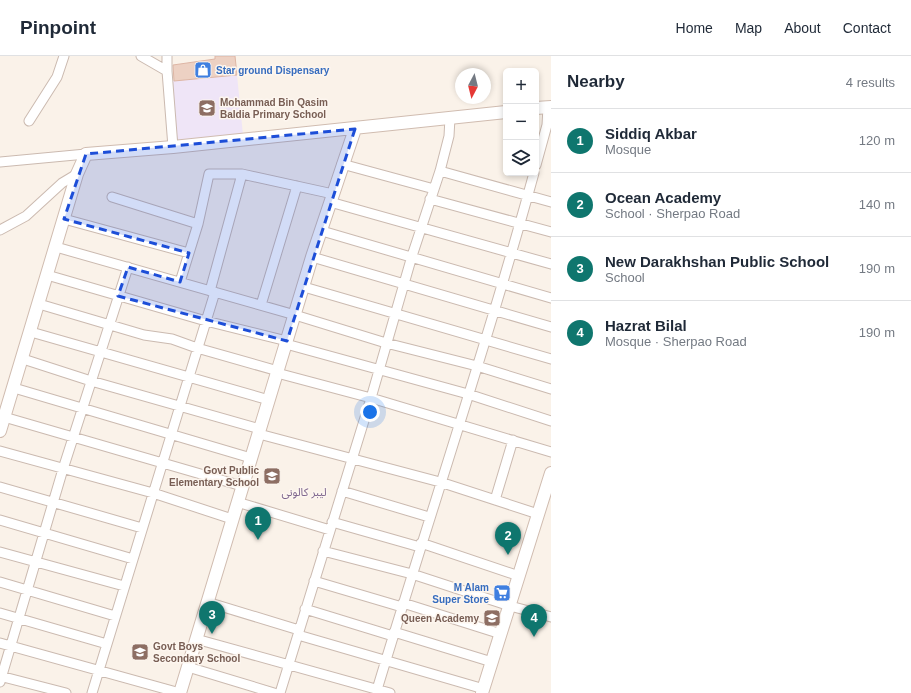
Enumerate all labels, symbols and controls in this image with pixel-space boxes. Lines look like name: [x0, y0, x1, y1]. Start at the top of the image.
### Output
text: Pinpoint: [20, 17, 96, 38]
text: Home: [676, 20, 713, 36]
text: Map: [735, 20, 762, 36]
text: About: [784, 20, 821, 36]
text: Contact: [843, 20, 891, 36]
shop icon: Star ground Dispensary: [193, 60, 213, 80]
place label: Star ground Dispensary: [216, 65, 330, 76]
north arrow: [455, 68, 491, 104]
map controls: [503, 68, 539, 176]
button: +: [503, 68, 539, 104]
text: Nearby: [567, 72, 625, 91]
text: 4 results: [846, 75, 895, 90]
place label: Mohammad Bin Qasim Baldia Primary School: [220, 97, 328, 120]
school or university icon: Mohammad Bin Qasim Baldia Primary School: [197, 98, 217, 118]
button: −: [503, 104, 539, 140]
text: Siddiq Akbar: [605, 125, 697, 142]
text: 1: [576, 133, 584, 148]
text: 120 m: [859, 133, 895, 148]
button: layers: [503, 140, 539, 176]
text: Mosque: [605, 142, 651, 157]
text: Ocean Academy: [605, 189, 721, 206]
text: 2: [576, 197, 584, 212]
text: 140 m: [859, 197, 895, 212]
text: School · Sherpao Road: [605, 206, 740, 221]
text: New Darakhshan Public School: [605, 253, 829, 270]
text: 3: [576, 261, 584, 276]
text: 190 m: [859, 261, 895, 276]
text: School: [605, 270, 645, 285]
text: Hazrat Bilal: [605, 317, 687, 334]
text: 4: [576, 325, 584, 340]
text: 190 m: [859, 325, 895, 340]
text: Mosque · Sherpao Road: [605, 334, 747, 349]
your location: [360, 402, 380, 422]
place label: Govt Public Elementary School: [169, 465, 259, 488]
school or university icon: Govt Public Elementary School: [262, 466, 282, 486]
district label: لیبر کالونی: [282, 486, 327, 499]
pin: 1: [245, 507, 271, 540]
pin: 2: [495, 522, 521, 555]
place label: M Alam Super Store: [432, 582, 489, 605]
supermarket icon: M Alam Super Store: [492, 583, 512, 603]
pin: 3: [199, 601, 225, 634]
pin: 4: [521, 604, 547, 637]
school or university icon: Queen Academy: [482, 608, 502, 628]
place label: Queen Academy: [401, 613, 479, 624]
place label: Govt Boys Secondary School: [153, 641, 240, 664]
school or university icon: Govt Boys Secondary School: [130, 642, 150, 662]

